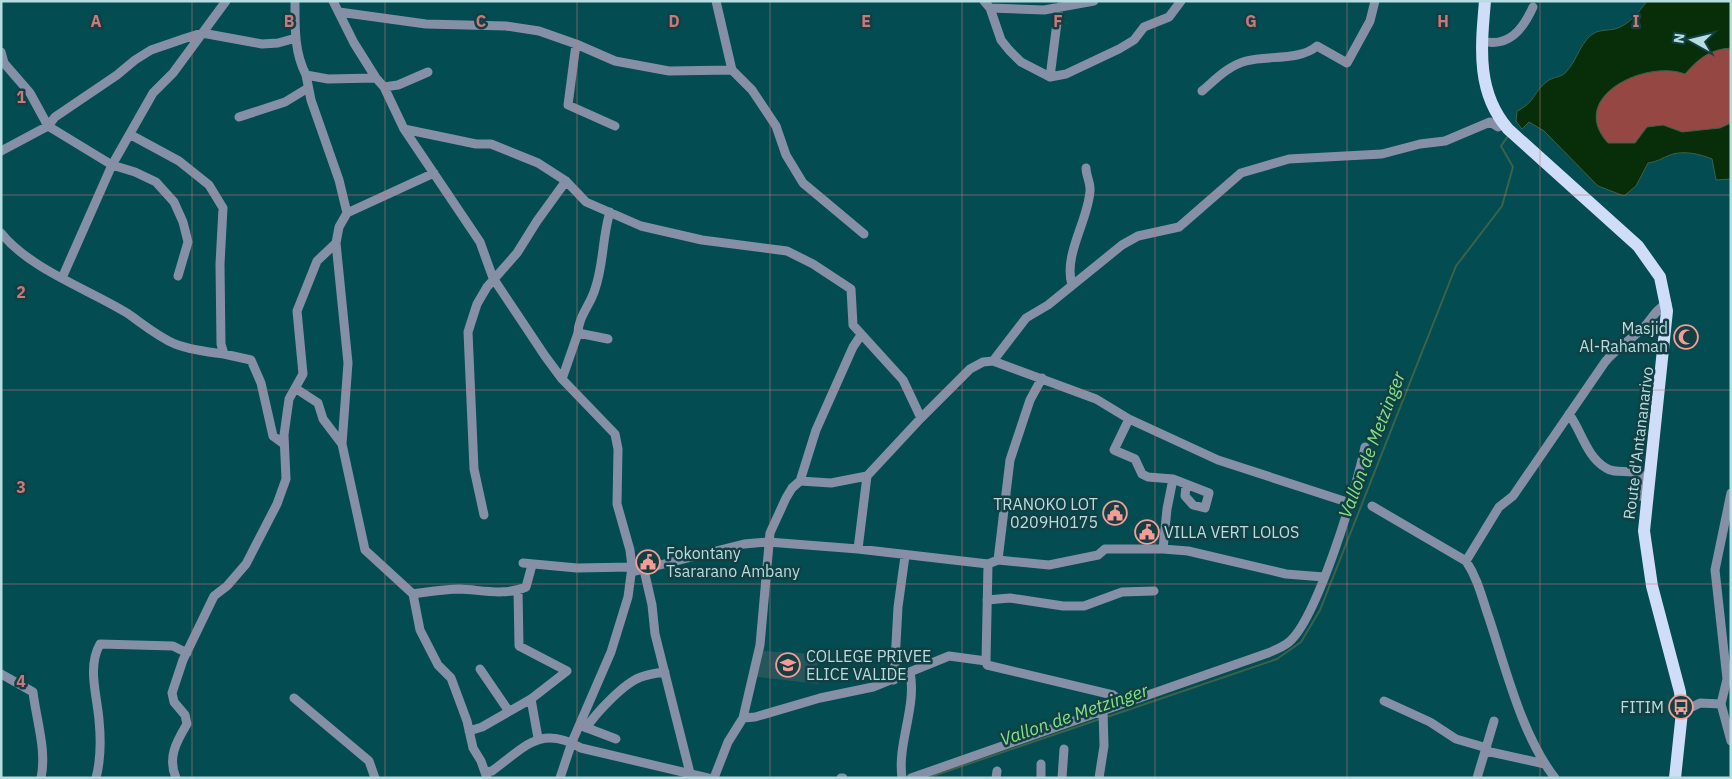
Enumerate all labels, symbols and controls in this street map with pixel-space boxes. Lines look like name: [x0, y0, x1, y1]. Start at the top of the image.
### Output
text: A: [91, 11, 102, 31]
text: B: [284, 11, 295, 31]
text: C: [476, 11, 486, 31]
text: D: [668, 11, 680, 31]
text: E: [861, 11, 871, 31]
text: F: [1053, 11, 1063, 31]
text: G: [1245, 11, 1257, 31]
text: H: [1437, 11, 1449, 31]
text: I: [1633, 11, 1640, 31]
north arrow: [1667, 15, 1717, 65]
text: N: [1670, 32, 1689, 44]
text: 1: [16, 87, 26, 107]
text: 2: [16, 282, 26, 302]
place label: Masjid Al-Rahaman: [1579, 318, 1668, 356]
mosque icon: Masjid Al-Rahaman: [1673, 324, 1699, 350]
street label: Route d'Antananarivo: [1619, 365, 1657, 521]
water label: Vallon de Metzinger: [1333, 368, 1410, 521]
text: 3: [16, 477, 26, 497]
place label: TRANOKO LOT 0209H0175: [993, 494, 1098, 532]
public building icon: TRANOKO LOT 0209H0175: [1102, 500, 1128, 526]
public building icon: VILLA VERT LOLOS: [1134, 519, 1160, 545]
place label: VILLA VERT LOLOS: [1164, 522, 1299, 542]
place label: Fokontany Tsararano Ambany: [666, 543, 800, 581]
public building icon: Fokontany Tsararano Ambany: [635, 549, 661, 575]
place label: COLLEGE PRIVEE ELICE VALIDE: [806, 646, 931, 684]
school or university icon: COLLEGE PRIVEE ELICE VALIDE: [775, 652, 801, 678]
text: 4: [16, 671, 26, 691]
water label: Vallon de Metzinger: [997, 678, 1151, 751]
bus stop icon: FITIM: [1668, 694, 1694, 720]
place label: FITIM: [1620, 697, 1664, 717]

